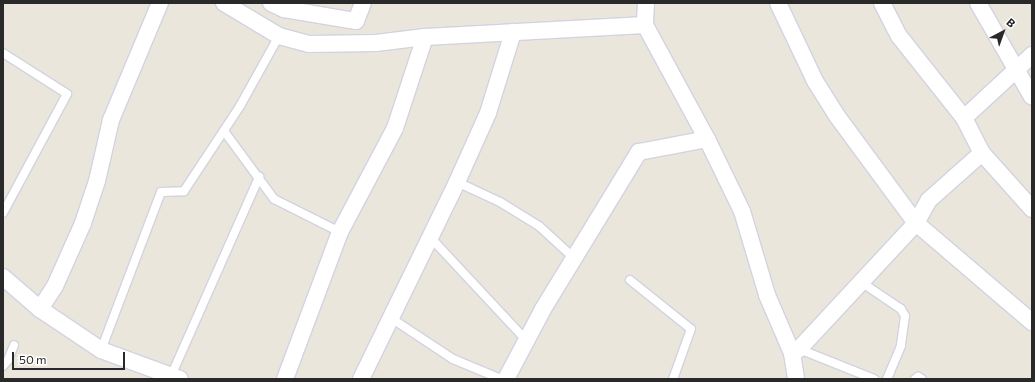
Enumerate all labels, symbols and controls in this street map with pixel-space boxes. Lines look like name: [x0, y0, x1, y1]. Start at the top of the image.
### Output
north arrow: [983, 12, 1023, 52]
text: B: [1004, 15, 1018, 30]
scale bar: [14, 344, 127, 370]
text: 50 m: [19, 352, 47, 366]

